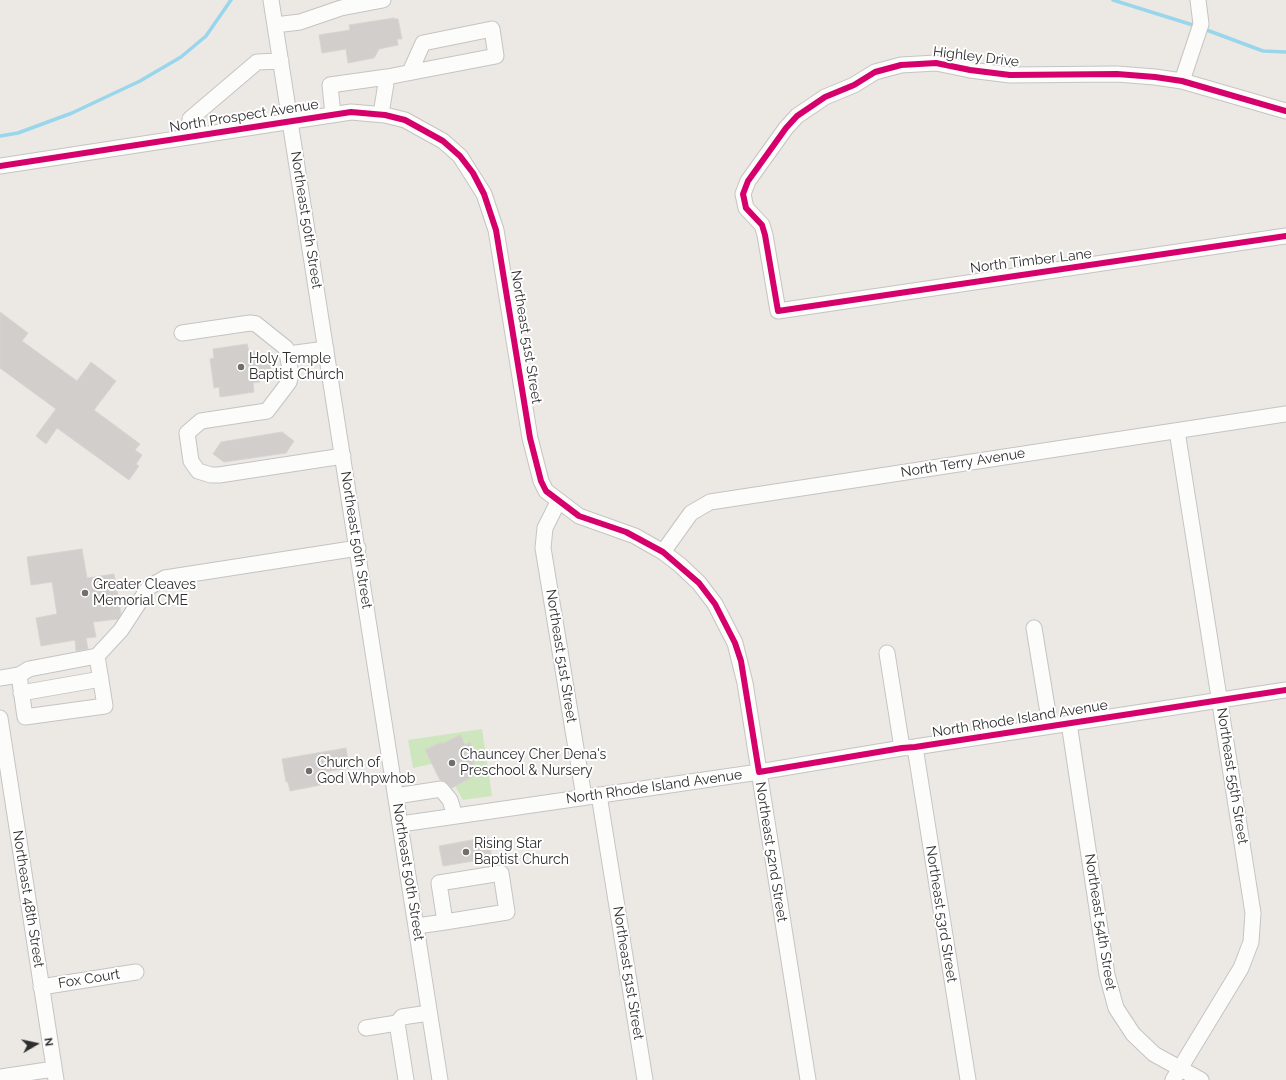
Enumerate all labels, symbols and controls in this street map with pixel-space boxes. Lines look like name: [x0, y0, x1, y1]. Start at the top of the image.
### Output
street label: Highley Drive: [932, 43, 1020, 71]
street label: North Prospect Avenue: [168, 96, 320, 136]
street label: Northeast 50th Street: [287, 150, 325, 290]
street label: North Timber Lane: [969, 245, 1093, 277]
street label: Northeast 51st Street: [507, 269, 545, 405]
place label: Holy Temple Baptist Church: [249, 351, 344, 384]
marker: Holy Temple Baptist Church: [236, 362, 246, 372]
street label: North Terry Avenue: [900, 445, 1026, 481]
street label: Northeast 50th Street: [337, 470, 375, 610]
place label: Greater Cleaves Memorial CME: [93, 577, 196, 610]
marker: Greater Cleaves Memorial CME: [80, 588, 90, 598]
street label: Northeast 51st Street: [542, 588, 580, 724]
street label: North Rhode Island Avenue: [931, 697, 1109, 741]
street label: Northeast 55th Street: [1213, 706, 1251, 846]
place label: Chauncey Cher Dena's Preschool & Nursery: [460, 747, 606, 780]
place label: Church of God Whpwhob: [317, 755, 415, 788]
marker: Chauncey Cher Dena's Preschool & Nursery: [447, 758, 457, 768]
marker: Church of God Whpwhob: [304, 766, 314, 776]
street label: North Rhode Island Avenue: [565, 766, 743, 808]
street label: Northeast 52nd Street: [752, 781, 790, 923]
street label: Northeast 50th Street: [389, 802, 427, 942]
street label: Northeast 48th Street: [9, 829, 47, 969]
place label: Rising Star Baptist Church: [474, 836, 569, 868]
street label: Northeast 53rd Street: [922, 844, 960, 984]
marker: Rising Star Baptist Church: [461, 847, 471, 857]
street label: Northeast 54th Street: [1081, 852, 1119, 992]
street label: Northeast 51st Street: [609, 905, 647, 1041]
street label: Fox Court: [57, 966, 121, 992]
north arrow: [16, 1024, 56, 1064]
text: N: [41, 1037, 55, 1047]

